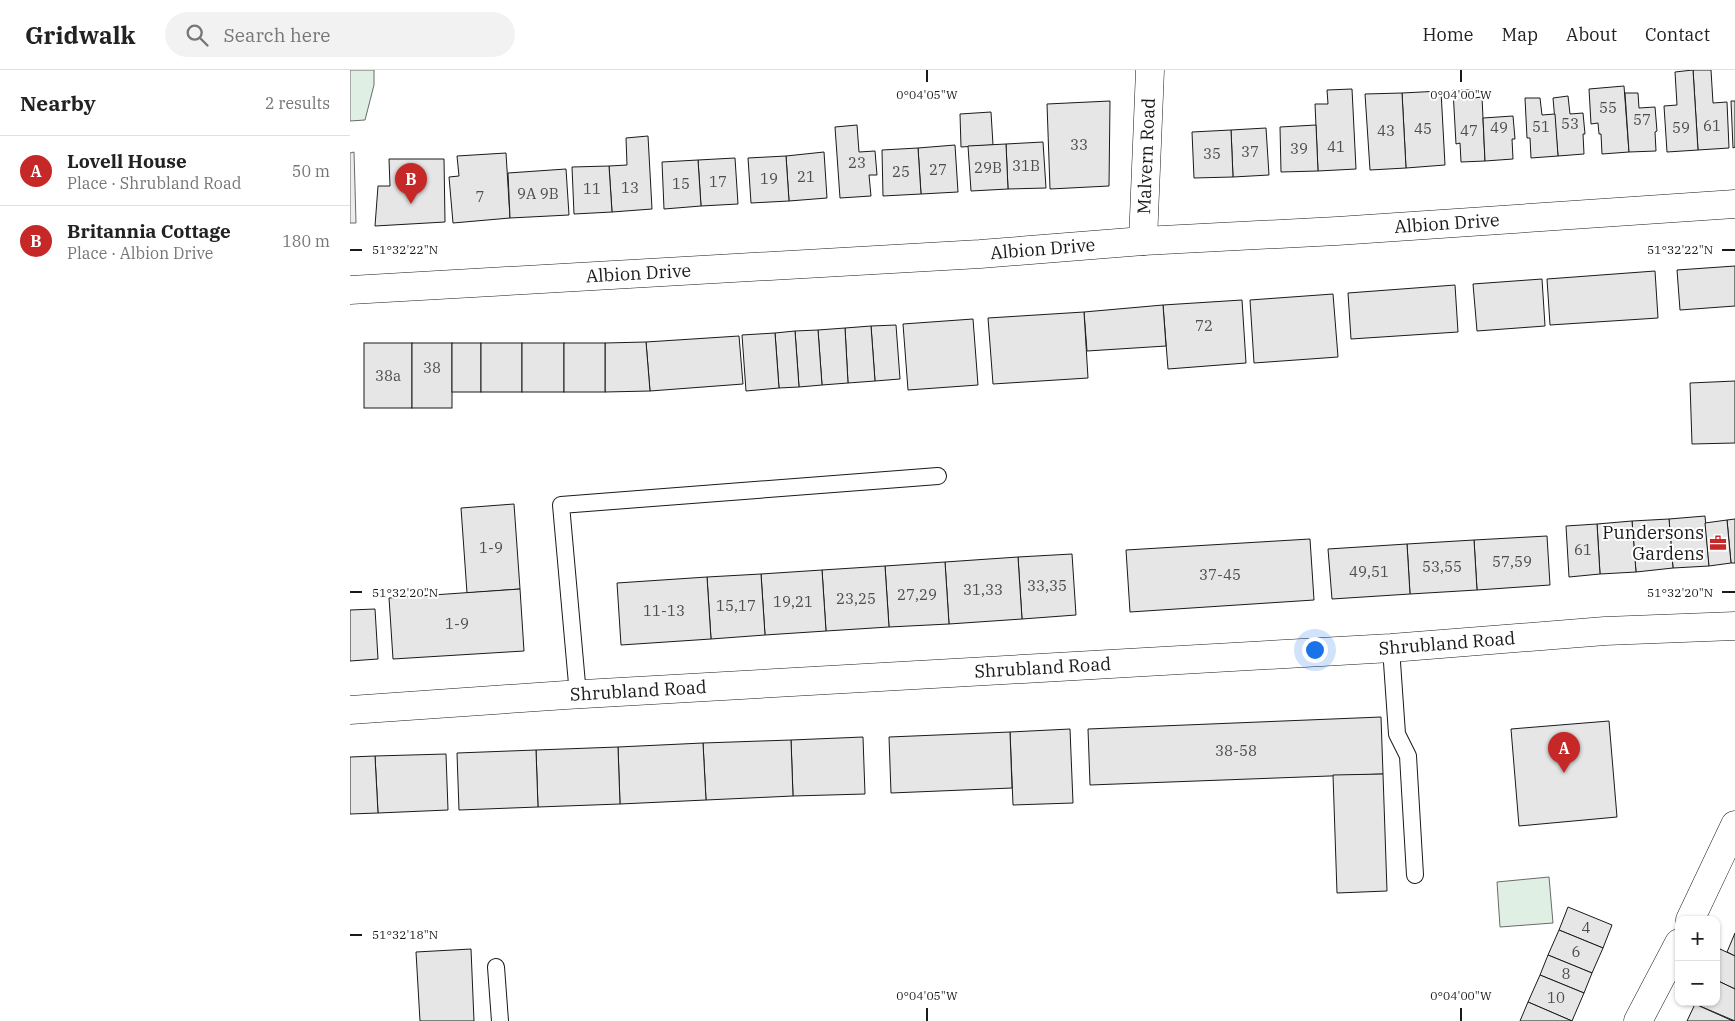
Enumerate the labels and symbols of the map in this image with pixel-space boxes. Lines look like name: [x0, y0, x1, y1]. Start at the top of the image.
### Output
text: 0°04'05"W: [896, 87, 958, 102]
text: 0°04'00"W: [1430, 87, 1492, 102]
street label: Malvern Road: [1132, 97, 1160, 215]
house number: 55: [1599, 98, 1617, 117]
house number: 57: [1633, 110, 1651, 129]
house number: 53: [1561, 114, 1579, 133]
house number: 61: [1703, 116, 1721, 135]
house number: 51: [1532, 117, 1550, 136]
house number: 49: [1490, 118, 1508, 137]
house number: 59: [1672, 118, 1690, 137]
house number: 45: [1414, 119, 1432, 138]
house number: 43: [1377, 121, 1395, 140]
house number: 47: [1460, 121, 1478, 140]
house number: 33: [1070, 135, 1088, 154]
house number: 41: [1327, 137, 1345, 156]
house number: 39: [1290, 139, 1308, 158]
house number: 37: [1241, 142, 1259, 161]
house number: 35: [1203, 144, 1221, 163]
house number: 23: [848, 153, 866, 172]
house number: 31B: [1012, 156, 1040, 175]
house number: 29B: [974, 158, 1002, 177]
house number: 27: [929, 160, 947, 179]
house number: 25: [892, 162, 910, 181]
pin: B: [395, 163, 427, 204]
house number: 21: [797, 167, 815, 186]
house number: 19: [760, 169, 778, 188]
house number: 17: [709, 172, 727, 191]
house number: 15: [672, 174, 690, 193]
house number: 13: [621, 178, 639, 197]
house number: 11: [583, 179, 601, 198]
house number: 9A 9B: [517, 184, 559, 203]
house number: 7: [475, 187, 485, 206]
street label: Albion Drive: [1394, 208, 1500, 238]
street label: Albion Drive: [989, 233, 1096, 264]
text: 51°32'22"N: [372, 242, 438, 257]
text: 51°32'22"N: [1647, 242, 1713, 257]
street label: Albion Drive: [585, 259, 692, 287]
house number: 72: [1195, 316, 1213, 335]
house number: 38: [423, 358, 441, 377]
house number: 38a: [375, 366, 401, 385]
place label: Pundersons Gardens: [1602, 521, 1704, 565]
office icon: Pundersons Gardens: [1708, 533, 1728, 553]
house number: 1-9: [479, 538, 503, 557]
house number: 61: [1574, 540, 1592, 559]
house number: 57,59: [1492, 552, 1532, 571]
house number: 53,55: [1422, 557, 1462, 576]
house number: 49,51: [1349, 562, 1389, 581]
house number: 37-45: [1199, 565, 1241, 584]
house number: 33,35: [1027, 576, 1067, 595]
house number: 31,33: [963, 580, 1003, 599]
text: 51°32'20"N: [372, 585, 438, 600]
house number: 27,29: [897, 585, 937, 604]
text: 51°32'20"N: [1647, 585, 1713, 600]
house number: 23,25: [836, 589, 876, 608]
house number: 19,21: [773, 592, 813, 611]
house number: 15,17: [716, 596, 756, 615]
house number: 11-13: [643, 601, 685, 620]
house number: 1-9: [445, 614, 469, 633]
street label: Shrubland Road: [1378, 626, 1516, 660]
your location: [1302, 637, 1328, 663]
street label: Shrubland Road: [974, 652, 1112, 683]
street label: Shrubland Road: [569, 675, 707, 706]
pin: A: [1548, 732, 1580, 773]
house number: 38-58: [1215, 741, 1257, 760]
house number: 4: [1581, 918, 1591, 937]
text: 51°32'18"N: [372, 927, 438, 942]
house number: 6: [1571, 942, 1581, 961]
house number: 8: [1561, 964, 1571, 983]
text: 0°04'05"W: [896, 988, 958, 1003]
text: 0°04'00"W: [1430, 988, 1492, 1003]
house number: 10: [1547, 988, 1565, 1007]

